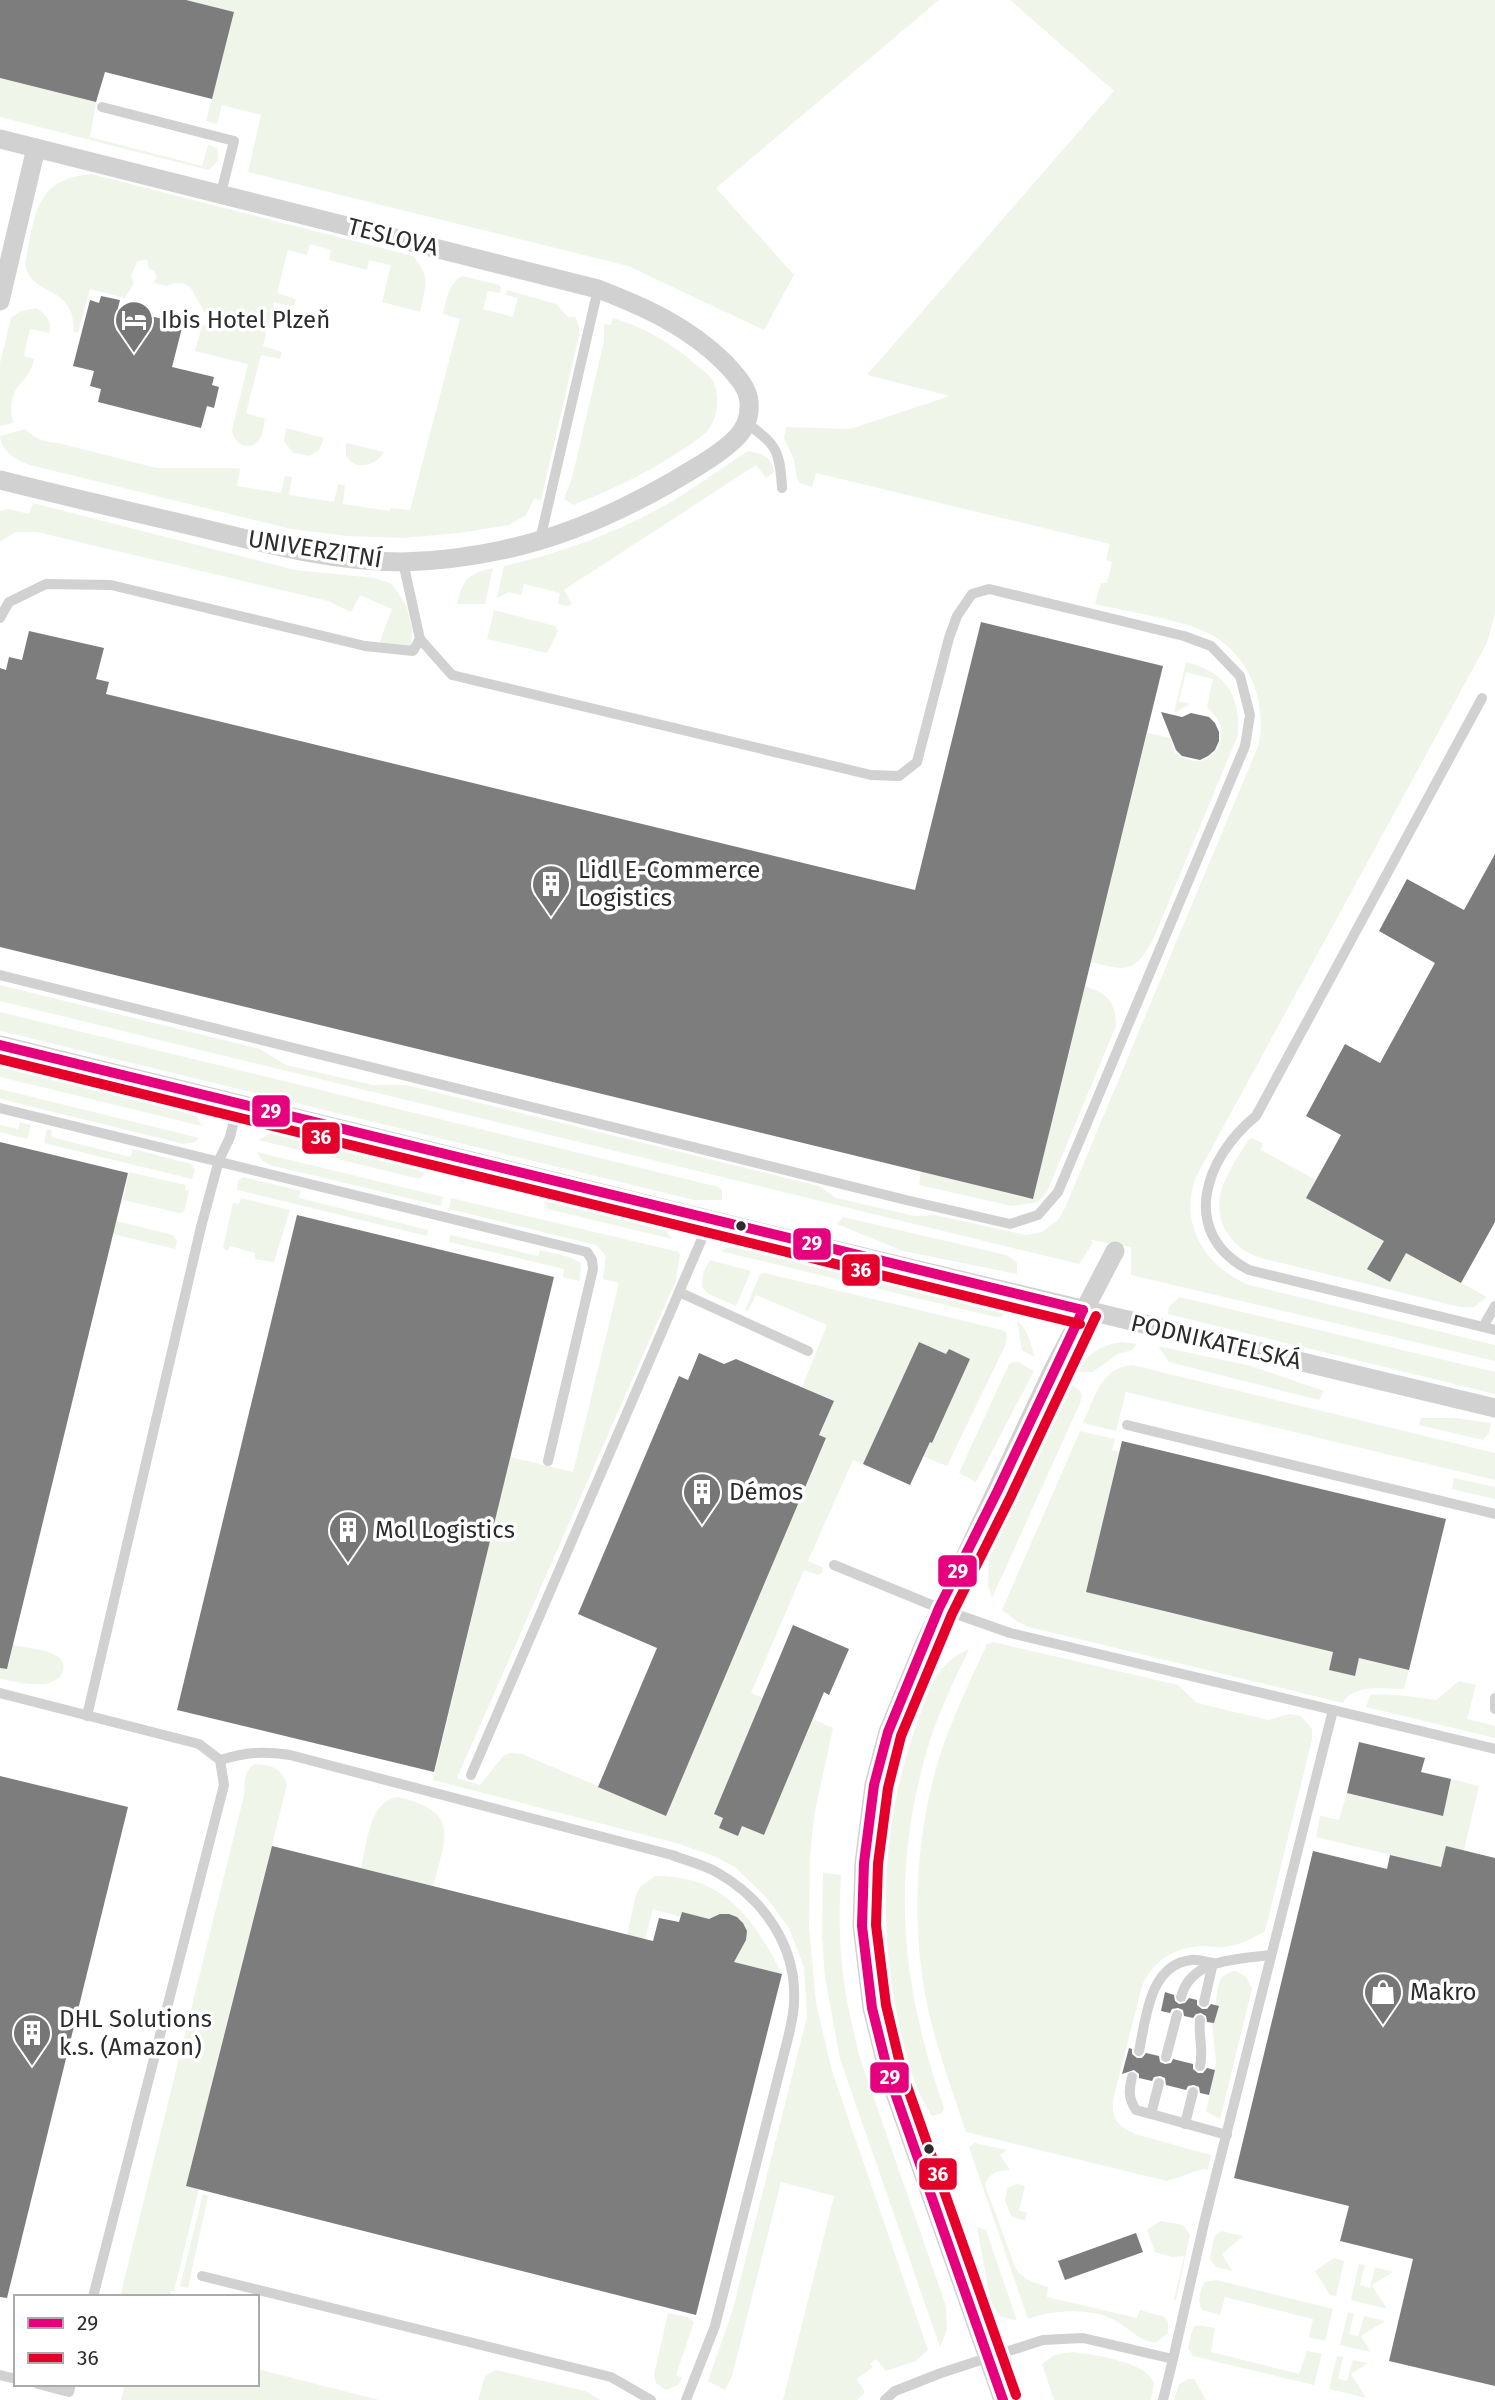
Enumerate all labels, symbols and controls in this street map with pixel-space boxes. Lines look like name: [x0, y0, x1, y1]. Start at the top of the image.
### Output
street label: TESLOVA: [345, 212, 441, 262]
hotel icon: Ibis Hotel Plzeň: [113, 299, 155, 354]
place label: Ibis Hotel Plzeň: [161, 306, 330, 334]
street label: UNIVERZITNÍ: [246, 524, 384, 573]
place label: Lidl E-Commerce Logistics: [578, 856, 760, 912]
building icon: Lidl E-Commerce Logistics: [530, 863, 572, 918]
line badge: 29: [251, 1094, 291, 1128]
text: 29: [261, 1100, 281, 1123]
line badge: 36: [301, 1121, 341, 1155]
text: 36: [310, 1126, 332, 1149]
unlabelled marker: [734, 1219, 748, 1233]
line badge: 29: [792, 1227, 832, 1261]
text: 29: [802, 1232, 822, 1255]
line badge: 36: [841, 1253, 881, 1287]
text: 36: [850, 1259, 872, 1282]
street label: PODNIKATELSKÁ: [1128, 1308, 1304, 1375]
building icon: Démos: [681, 1471, 723, 1526]
place label: Démos: [729, 1478, 803, 1506]
building icon: Mol Logistics: [327, 1509, 369, 1564]
place label: Mol Logistics: [375, 1516, 515, 1544]
line badge: 29: [937, 1554, 978, 1588]
text: 29: [948, 1560, 968, 1583]
shop icon: Makro: [1362, 1971, 1404, 2026]
place label: Makro: [1410, 1978, 1477, 2006]
place label: DHL Solutions k.s. (Amazon): [59, 2005, 212, 2061]
building icon: DHL Solutions k.s. (Amazon): [11, 2012, 53, 2067]
line badge: 29: [869, 2061, 910, 2094]
text: 29: [880, 2066, 900, 2089]
unlabelled marker: [922, 2142, 936, 2156]
line badge: 36: [918, 2157, 958, 2191]
text: 36: [927, 2163, 949, 2186]
legend: [14, 2295, 259, 2386]
text: 29: [77, 2310, 98, 2336]
text: 36: [77, 2345, 99, 2371]

